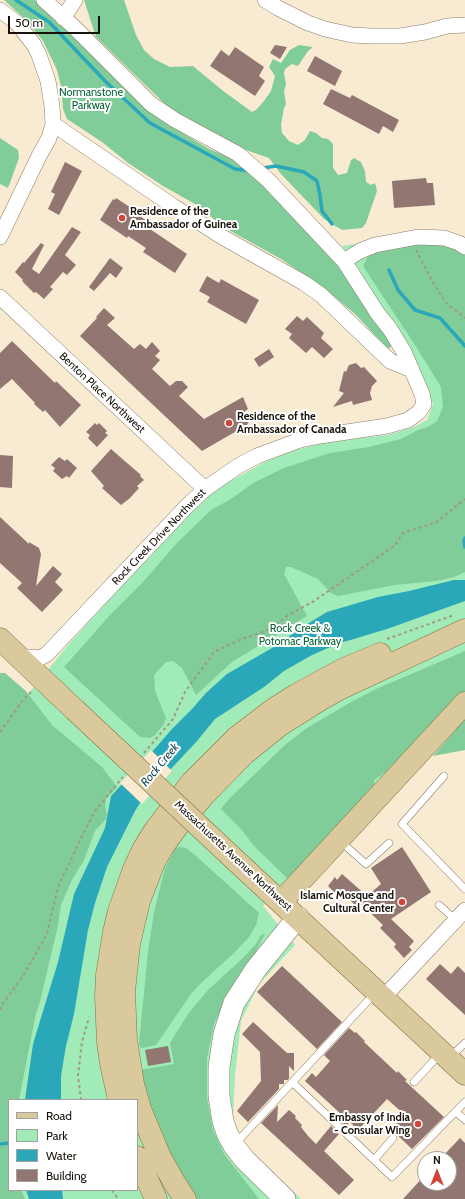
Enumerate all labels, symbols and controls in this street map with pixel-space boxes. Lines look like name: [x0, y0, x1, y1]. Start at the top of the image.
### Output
scale bar: [10, 8, 102, 34]
text: 50 m: [15, 15, 43, 30]
park label: Normanstone Parkway: [59, 86, 123, 112]
place label: Residence of the Ambassador of Guinea: [130, 205, 237, 231]
marker: Residence of the Ambassador of Guinea: [117, 213, 127, 223]
street label: Benton Place Northwest: [56, 350, 148, 436]
place label: Residence of the Ambassador of Canada: [237, 410, 347, 436]
marker: Residence of the Ambassador of Canada: [224, 418, 234, 428]
street label: Rock Creek Drive Northwest: [109, 486, 209, 588]
park label: Rock Creek & Potomac Parkway: [259, 622, 341, 648]
water label: Rock Creek: [138, 741, 182, 789]
street label: Massachusetts Avenue Northwest: [172, 798, 294, 914]
place label: Islamic Mosque and Cultural Center: [300, 889, 394, 915]
marker: Islamic Mosque and Cultural Center: [397, 897, 407, 907]
legend: [8, 1099, 138, 1191]
text: Road: [46, 1108, 72, 1123]
place label: Embassy of India - Consular Wing: [329, 1111, 410, 1137]
marker: Embassy of India - Consular Wing: [413, 1119, 423, 1129]
text: Park: [46, 1128, 68, 1143]
text: Water: [46, 1148, 76, 1163]
north arrow: [417, 1151, 457, 1191]
text: N: [433, 1153, 441, 1167]
text: Building: [46, 1168, 87, 1183]

